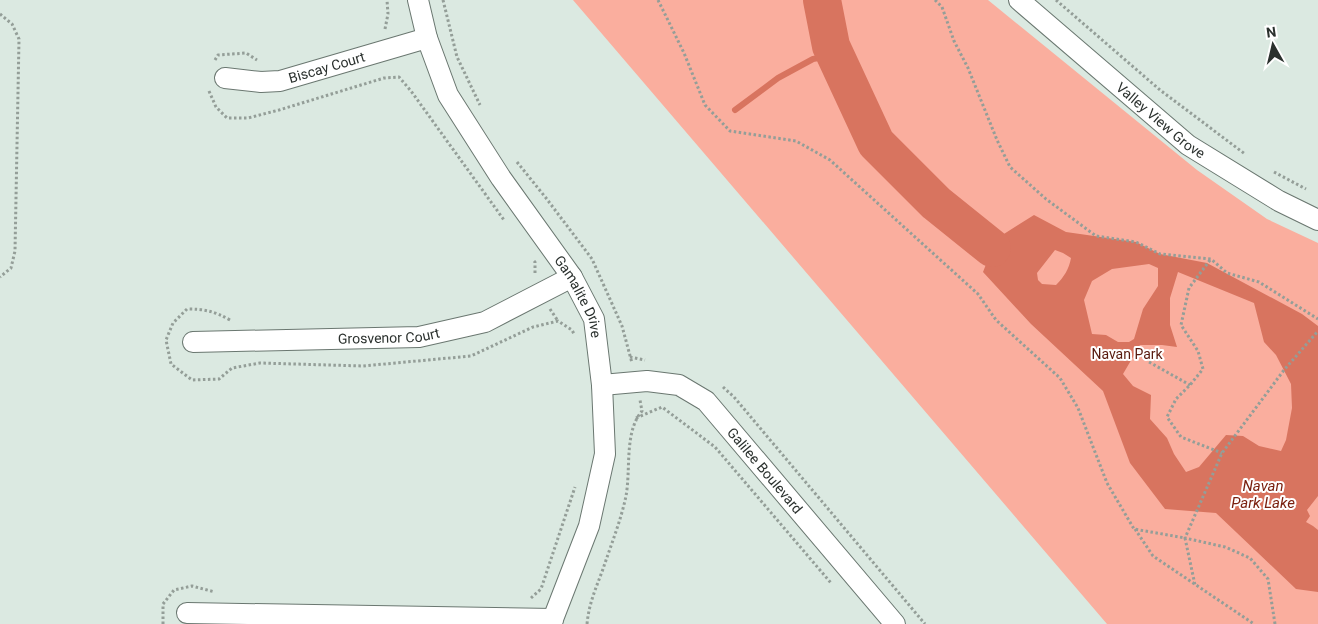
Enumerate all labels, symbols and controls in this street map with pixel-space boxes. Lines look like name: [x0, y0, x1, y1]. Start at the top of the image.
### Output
north arrow: [1248, 20, 1298, 70]
text: N: [1265, 24, 1277, 41]
street label: Biscay Court: [287, 48, 367, 86]
street label: Valley View Grove: [1113, 79, 1208, 162]
street label: Gamalite Drive: [551, 252, 604, 339]
street label: Grosvenor Court: [338, 324, 442, 347]
park label: Navan Park: [1091, 346, 1164, 362]
street label: Galilee Boulevard: [724, 424, 806, 517]
water label: Navan Park Lake: [1231, 477, 1295, 512]

